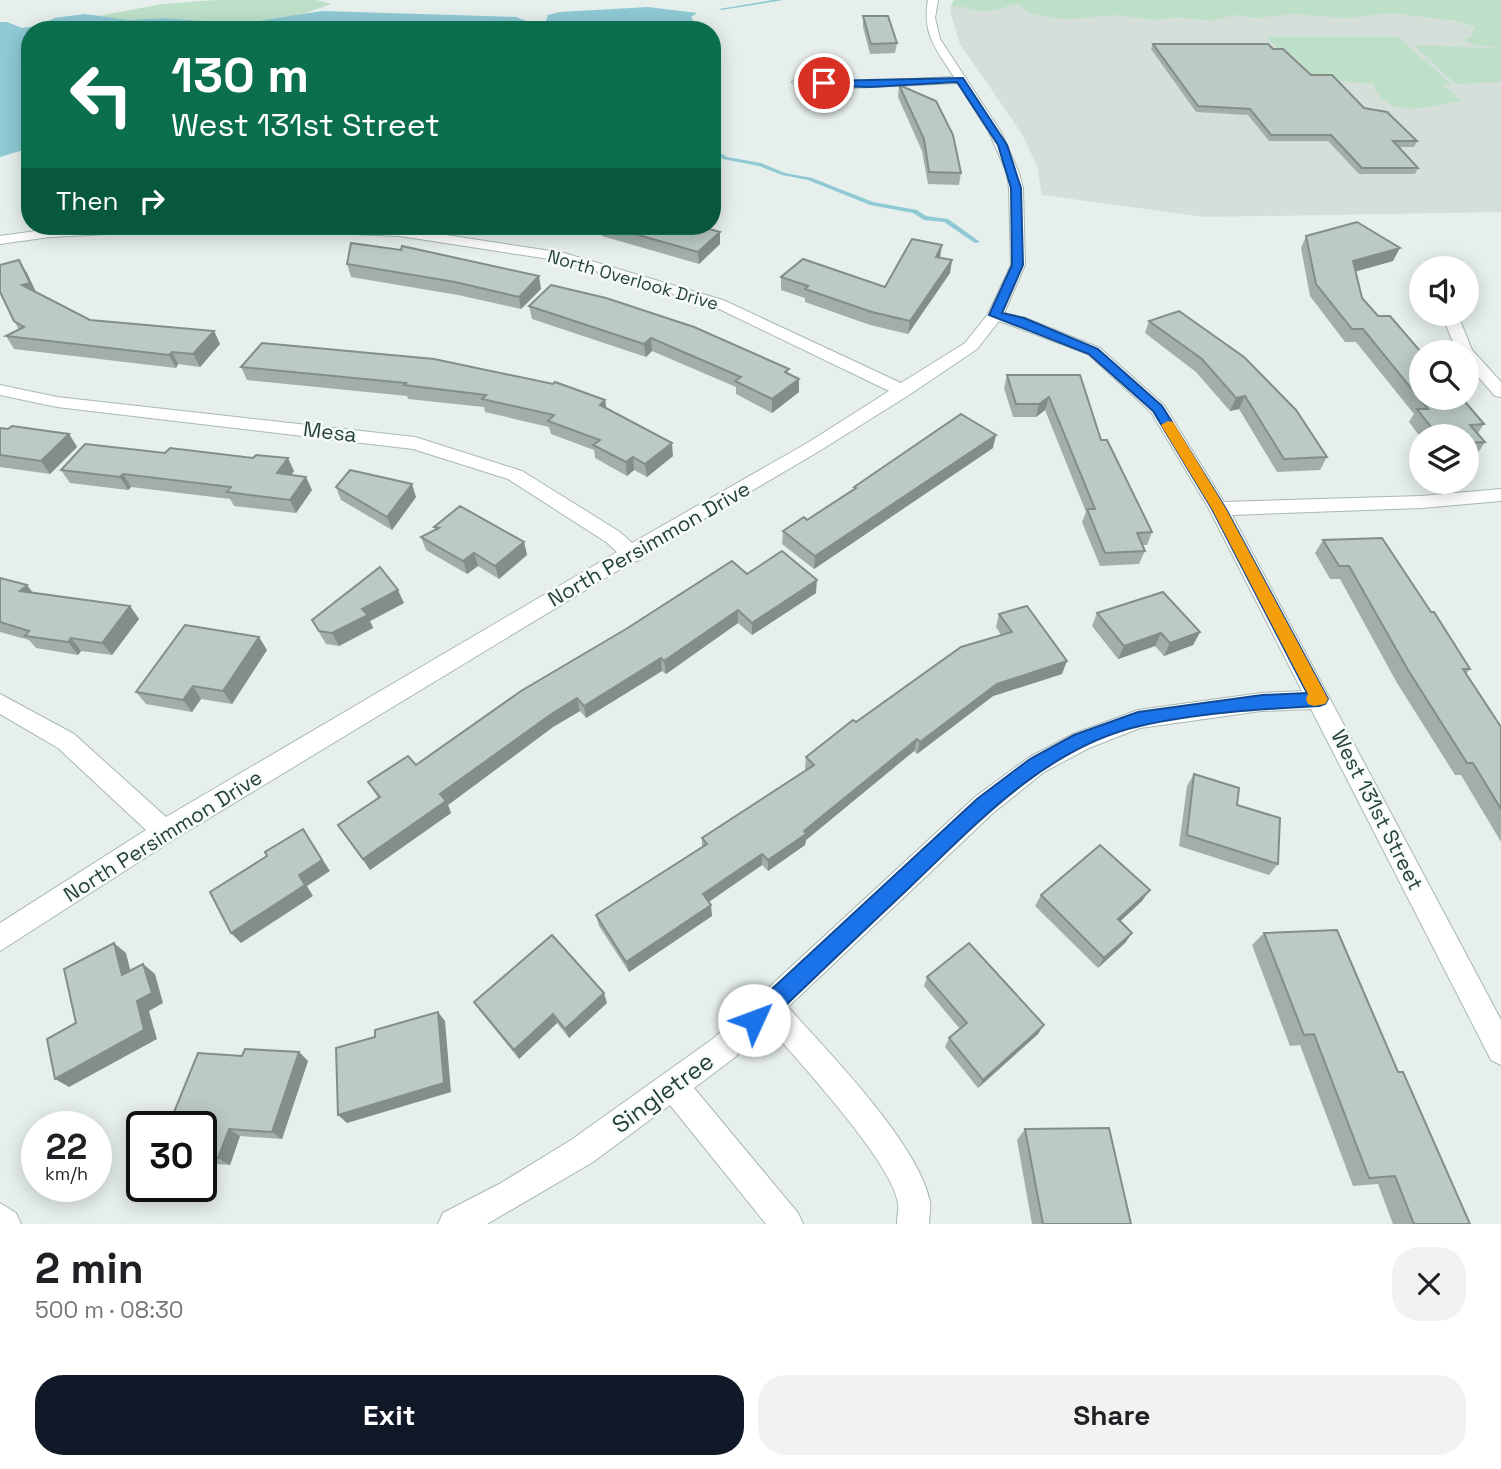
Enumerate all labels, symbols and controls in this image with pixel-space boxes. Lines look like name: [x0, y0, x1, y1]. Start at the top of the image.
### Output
text: 130 m: [171, 44, 309, 106]
icon: left: [56, 49, 147, 140]
pin: [794, 53, 854, 113]
icon: arrive: [805, 64, 843, 102]
text: West 131st Street: [171, 105, 440, 145]
icon: right: [133, 182, 171, 220]
text: Then: [56, 184, 119, 218]
street label: North Overlook Drive: [545, 244, 721, 315]
map controls: [1409, 256, 1479, 494]
button: sound: [1409, 256, 1479, 326]
button: search: [1409, 340, 1479, 410]
street label: Mesa: [302, 415, 358, 448]
button: layers: [1409, 424, 1479, 494]
street label: North Persimmon Drive: [543, 475, 755, 613]
street label: West 131st Street: [1325, 725, 1430, 894]
street label: North Persimmon Drive: [58, 763, 267, 908]
position arrow: [717, 983, 791, 1057]
street label: Singletree: [606, 1045, 720, 1140]
speed limit sign: 30: [126, 1111, 217, 1202]
text: 22: [46, 1125, 87, 1169]
text: km/h: [45, 1162, 88, 1185]
text: 2 min: [35, 1242, 144, 1295]
button: close: [1392, 1247, 1466, 1321]
text: 500 m · 08:30: [35, 1295, 184, 1325]
button: Exit: [35, 1375, 744, 1455]
button: Share: [758, 1375, 1466, 1455]

